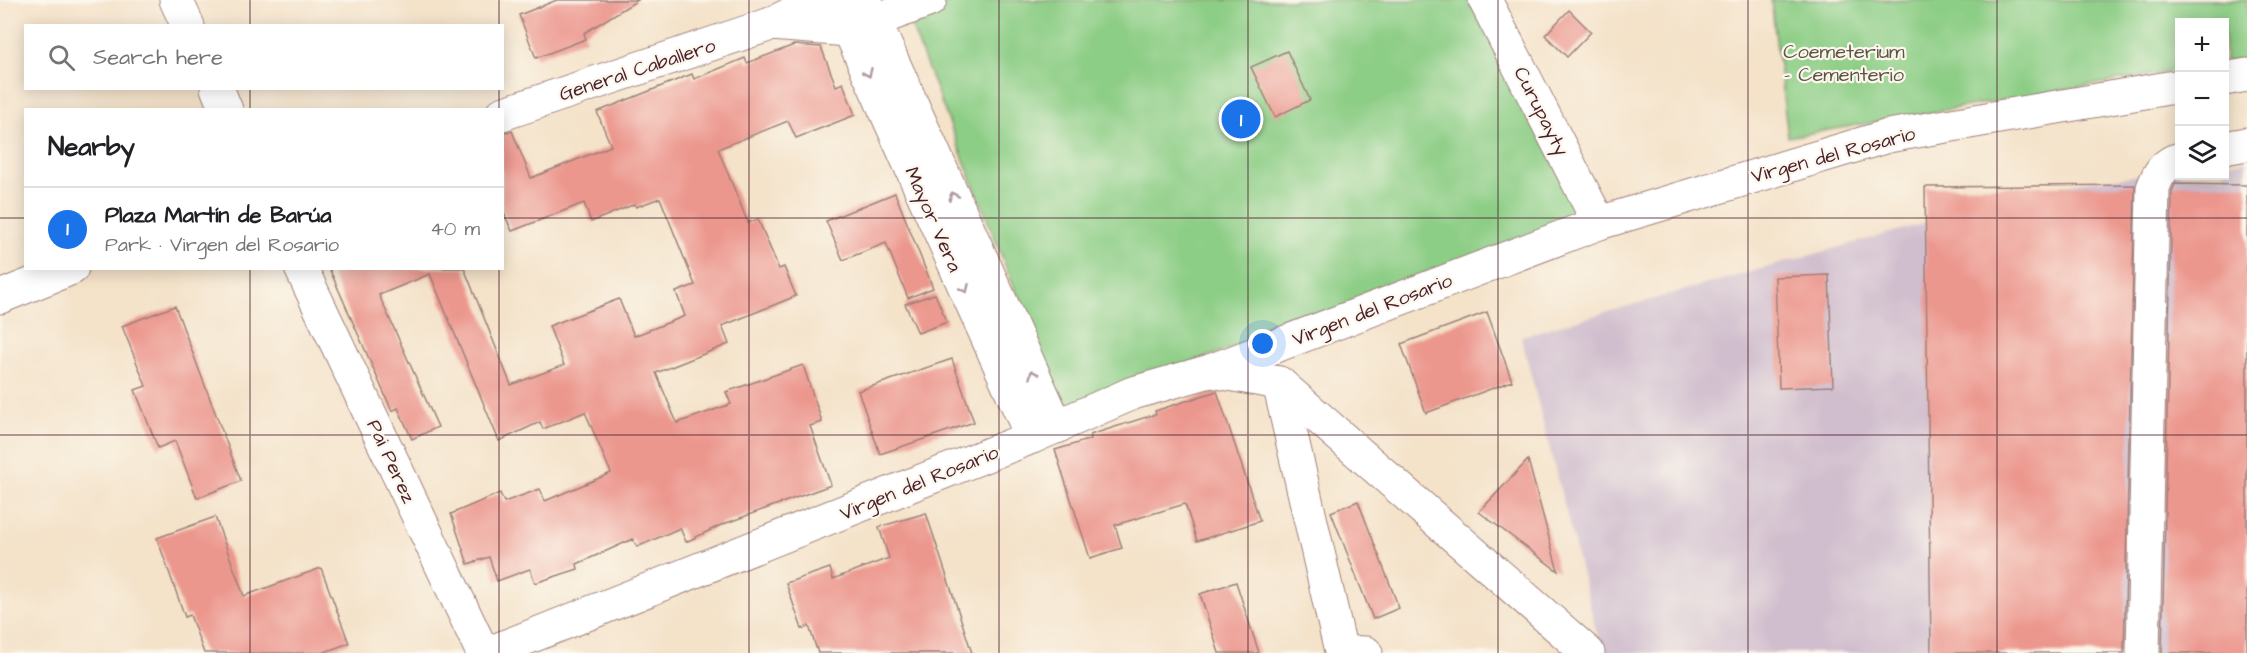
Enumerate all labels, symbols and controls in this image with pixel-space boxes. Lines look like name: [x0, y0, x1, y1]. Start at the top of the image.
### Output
map controls: [2175, 18, 2229, 180]
button: +: [2175, 18, 2229, 72]
search box: [24, 24, 504, 90]
street label: General Caballero: [555, 31, 719, 108]
park label: Coemeterium - Cementerio: [1783, 38, 1905, 89]
icon: search: [45, 41, 78, 74]
text: Search here: [93, 42, 223, 73]
street label: Curupayty: [1506, 62, 1576, 161]
one-way arrow: [861, 66, 873, 77]
button: −: [2175, 72, 2229, 126]
pin: 1: [1222, 96, 1260, 142]
street label: Virgen del Rosario: [1748, 120, 1919, 191]
button: layers: [2175, 126, 2229, 180]
text: Nearby: [48, 129, 135, 165]
street label: Mayor Vera: [896, 162, 969, 277]
one-way arrow: [948, 191, 960, 202]
text: Plaza Martín de Barúa: [105, 200, 331, 231]
text: 1: [66, 215, 69, 243]
text: 40 m: [430, 215, 480, 243]
text: Park · Virgen del Rosario: [105, 231, 339, 259]
street label: Virgen del Rosario: [1288, 267, 1457, 354]
one-way arrow: [958, 282, 970, 293]
your location: [1248, 329, 1277, 358]
one-way arrow: [1028, 369, 1040, 380]
street label: Pai Perez: [360, 415, 423, 508]
street label: Virgen del Rosario: [836, 438, 1003, 528]

